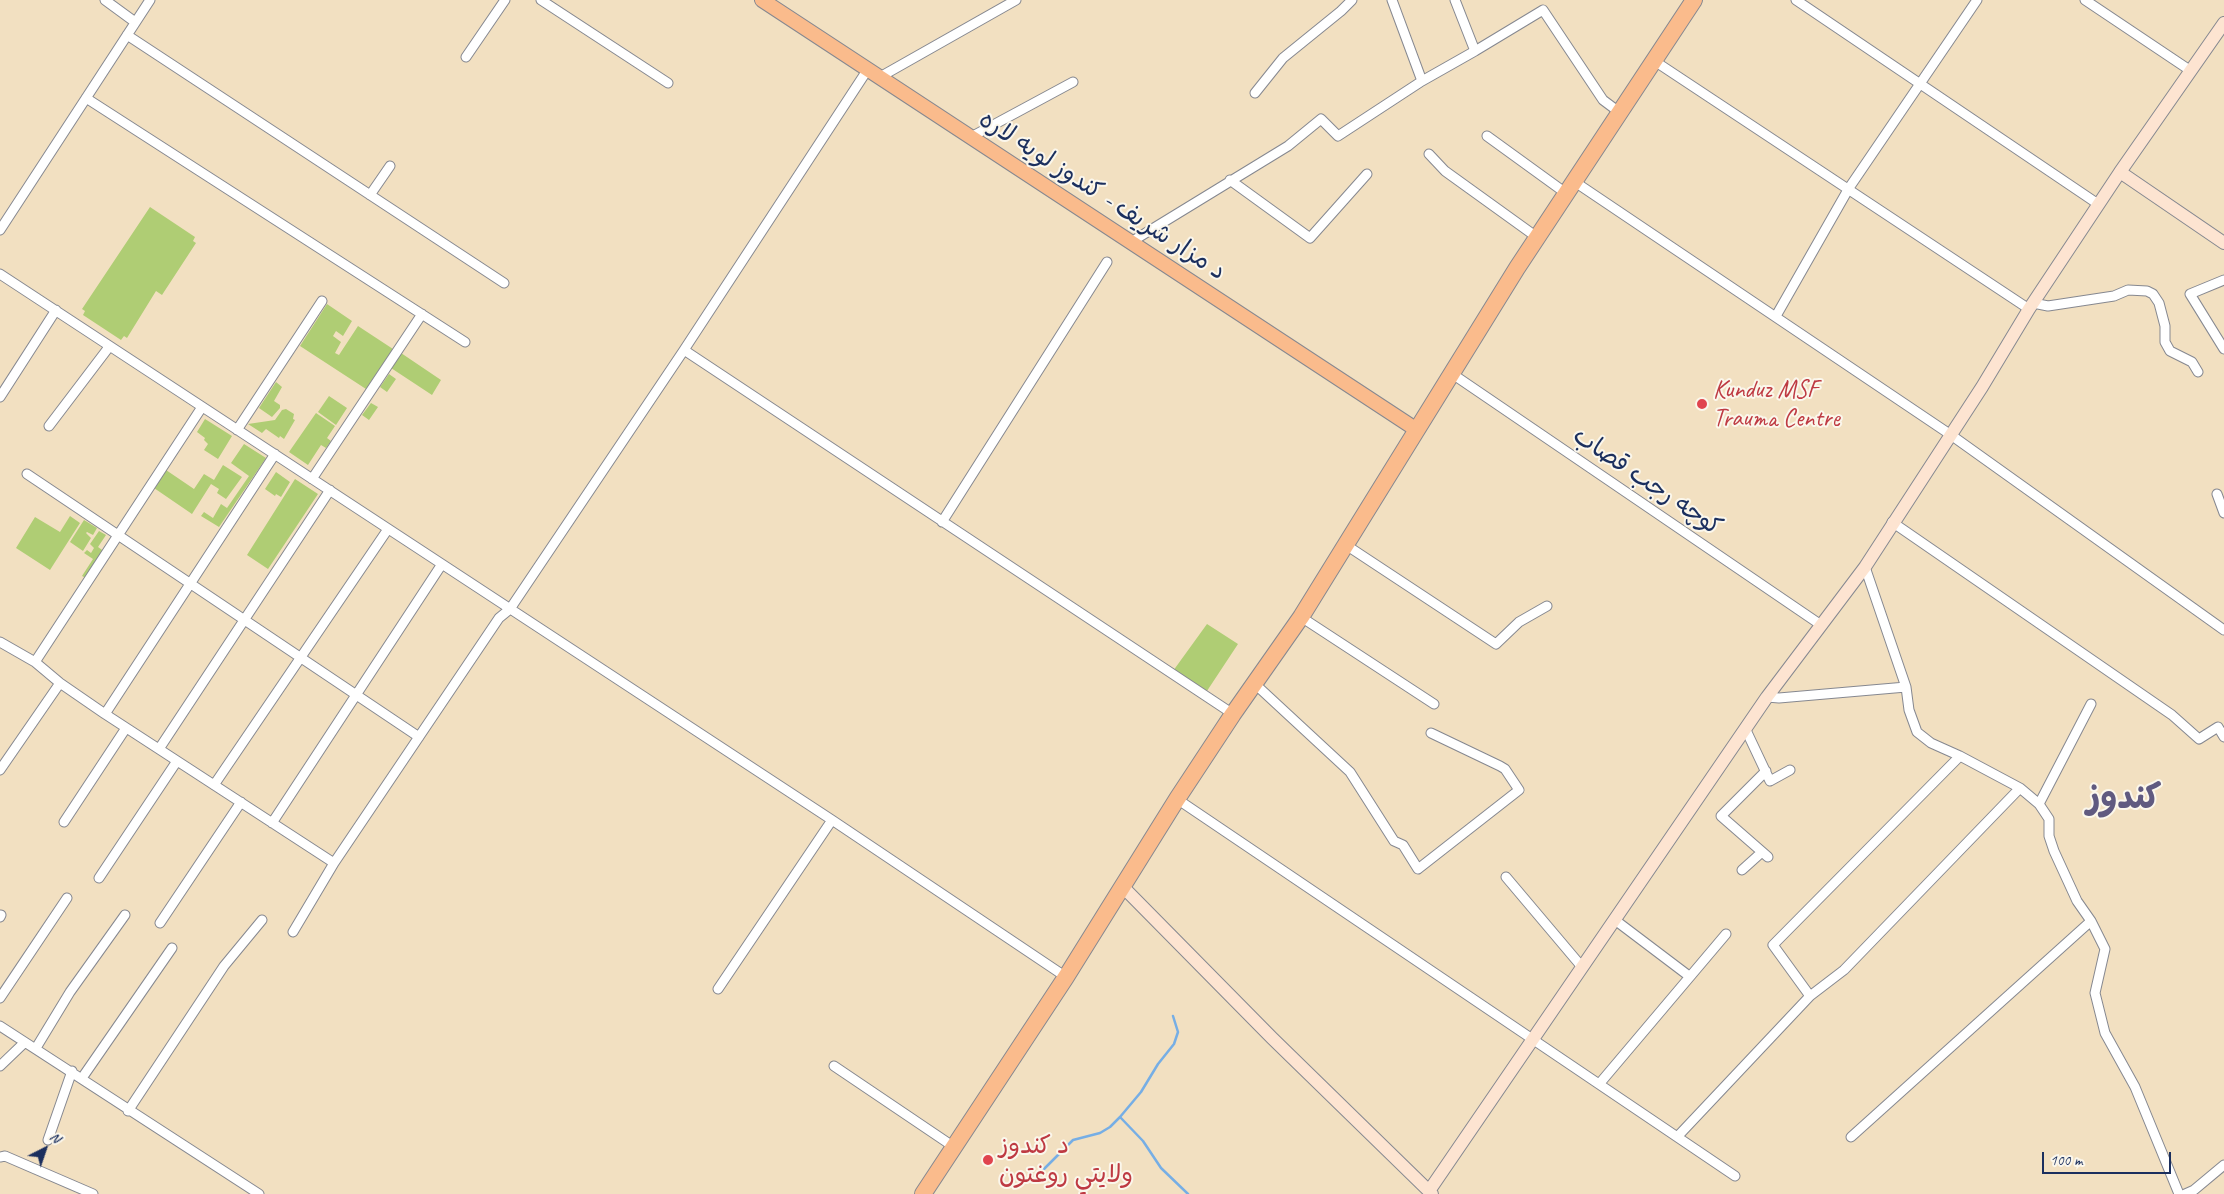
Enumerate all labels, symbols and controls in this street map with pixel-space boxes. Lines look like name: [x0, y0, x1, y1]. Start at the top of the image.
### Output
street label: د مزار شریف - کندوز لویه لاره: [973, 105, 1231, 287]
place label: Kunduz MSF Trauma Centre: [1713, 375, 1840, 434]
marker: Kunduz MSF Trauma Centre: [1695, 397, 1709, 411]
street label: کوچه رجب قصاب: [1567, 421, 1727, 543]
district label: کندوز: [2087, 778, 2161, 820]
north arrow: [20, 1124, 70, 1174]
text: N: [46, 1128, 64, 1147]
place label: د کندوز ولایتي روغتون: [999, 1131, 1133, 1190]
scale bar: [2044, 1142, 2173, 1174]
text: 100 m: [2050, 1151, 2082, 1170]
marker: د کندوز ولایتي روغتون: [981, 1153, 995, 1167]

